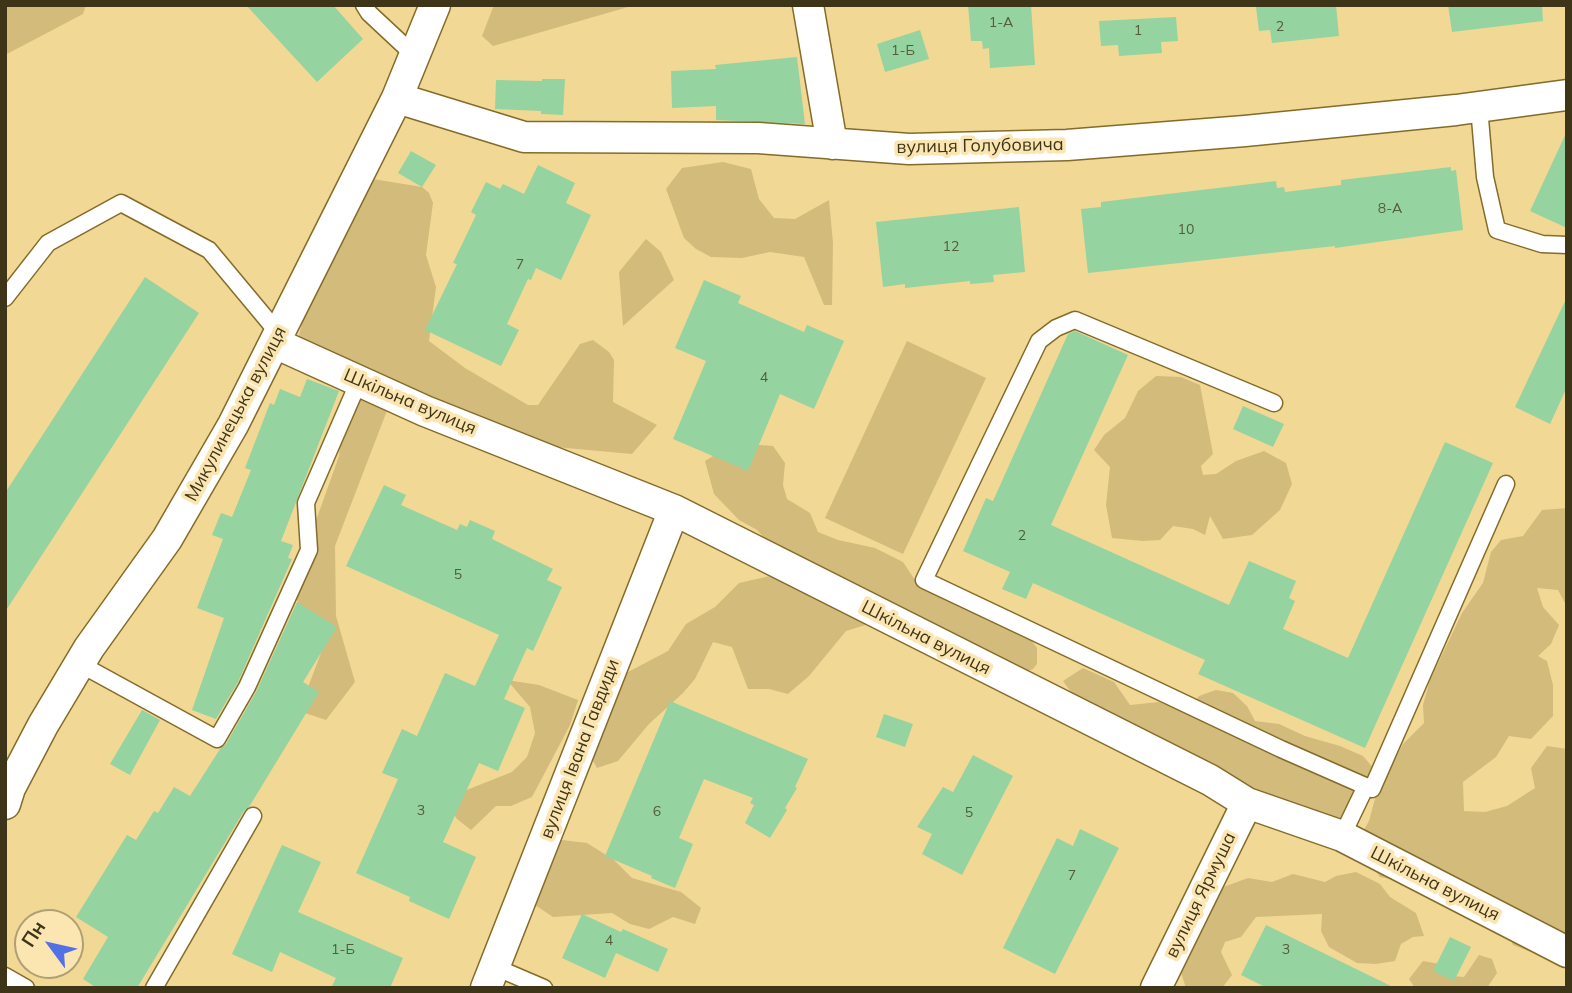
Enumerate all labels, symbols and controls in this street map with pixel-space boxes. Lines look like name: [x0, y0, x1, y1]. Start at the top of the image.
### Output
house number: 1-А: [989, 15, 1013, 31]
house number: 2: [1276, 19, 1284, 35]
house number: 1: [1134, 23, 1142, 39]
house number: 1-Б: [891, 43, 915, 59]
street label: вулиця Голубовича: [896, 134, 1064, 158]
house number: 8-А: [1378, 201, 1402, 217]
house number: 10: [1178, 222, 1194, 238]
house number: 12: [943, 239, 959, 255]
house number: 7: [516, 257, 524, 273]
street label: Микулинецька вулиця: [181, 323, 291, 505]
street label: Шкільна вулиця: [340, 364, 480, 440]
house number: 4: [760, 370, 768, 386]
house number: 2: [1018, 528, 1026, 544]
house number: 5: [454, 567, 462, 583]
street label: Шкільна вулиця: [858, 596, 994, 680]
street label: вулиця Івана Гавдиди: [536, 656, 624, 842]
house number: 3: [417, 803, 425, 819]
house number: 6: [653, 804, 661, 820]
house number: 5: [965, 805, 973, 821]
street label: вулиця Ярмуша: [1161, 829, 1241, 961]
street label: Шкільна вулиця: [1367, 842, 1503, 926]
house number: 7: [1068, 868, 1076, 884]
north arrow: [14, 909, 84, 979]
text: Пн: [16, 916, 50, 951]
house number: 4: [605, 933, 613, 949]
house number: 1-Б: [331, 942, 355, 958]
house number: 3: [1282, 942, 1290, 958]

